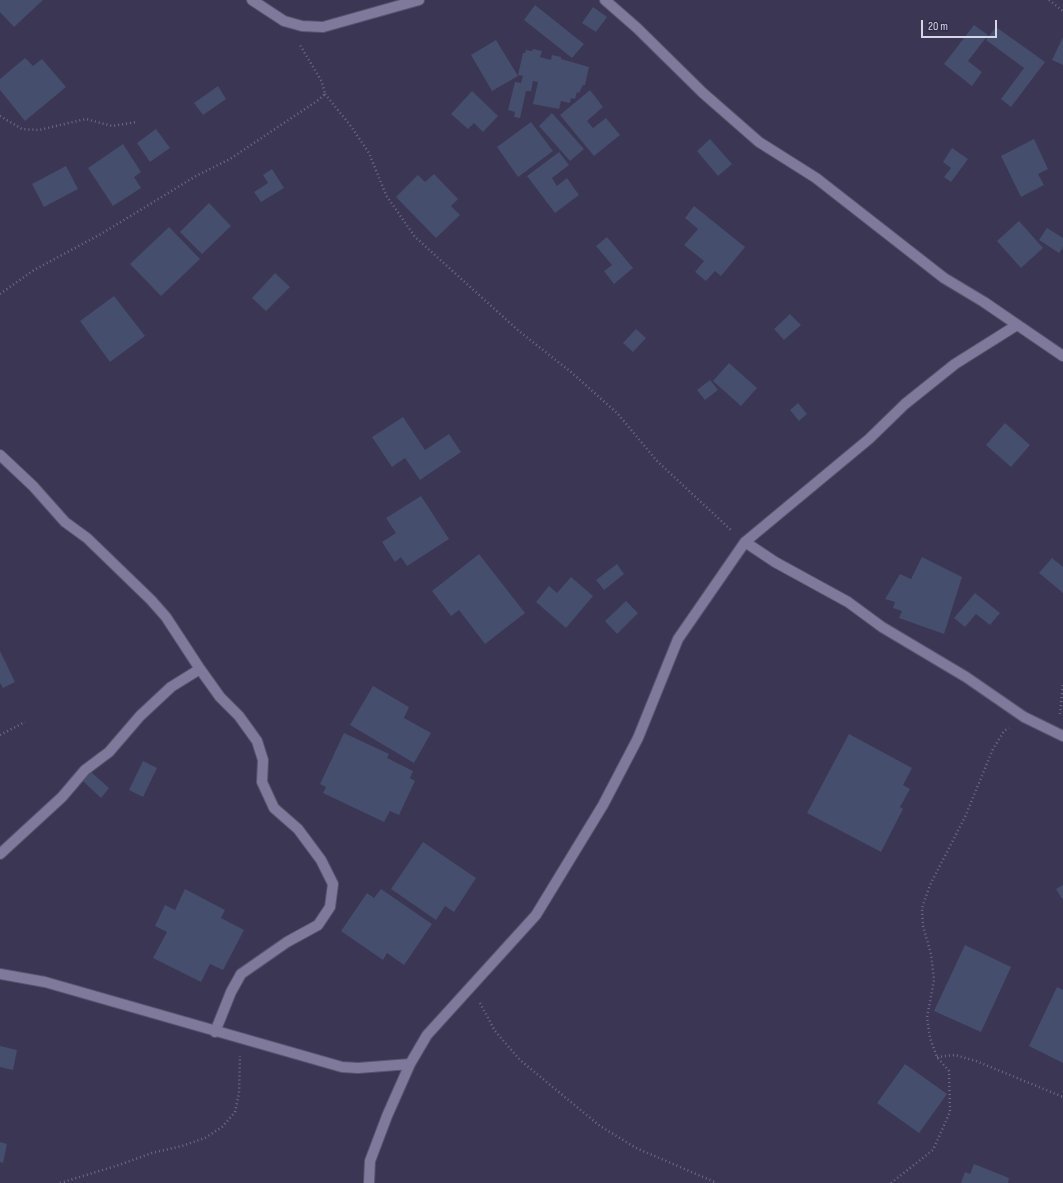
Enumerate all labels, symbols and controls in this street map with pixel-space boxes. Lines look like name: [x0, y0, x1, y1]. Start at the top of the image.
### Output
scale bar: [923, 12, 999, 38]
text: 20 m: [928, 19, 948, 34]

